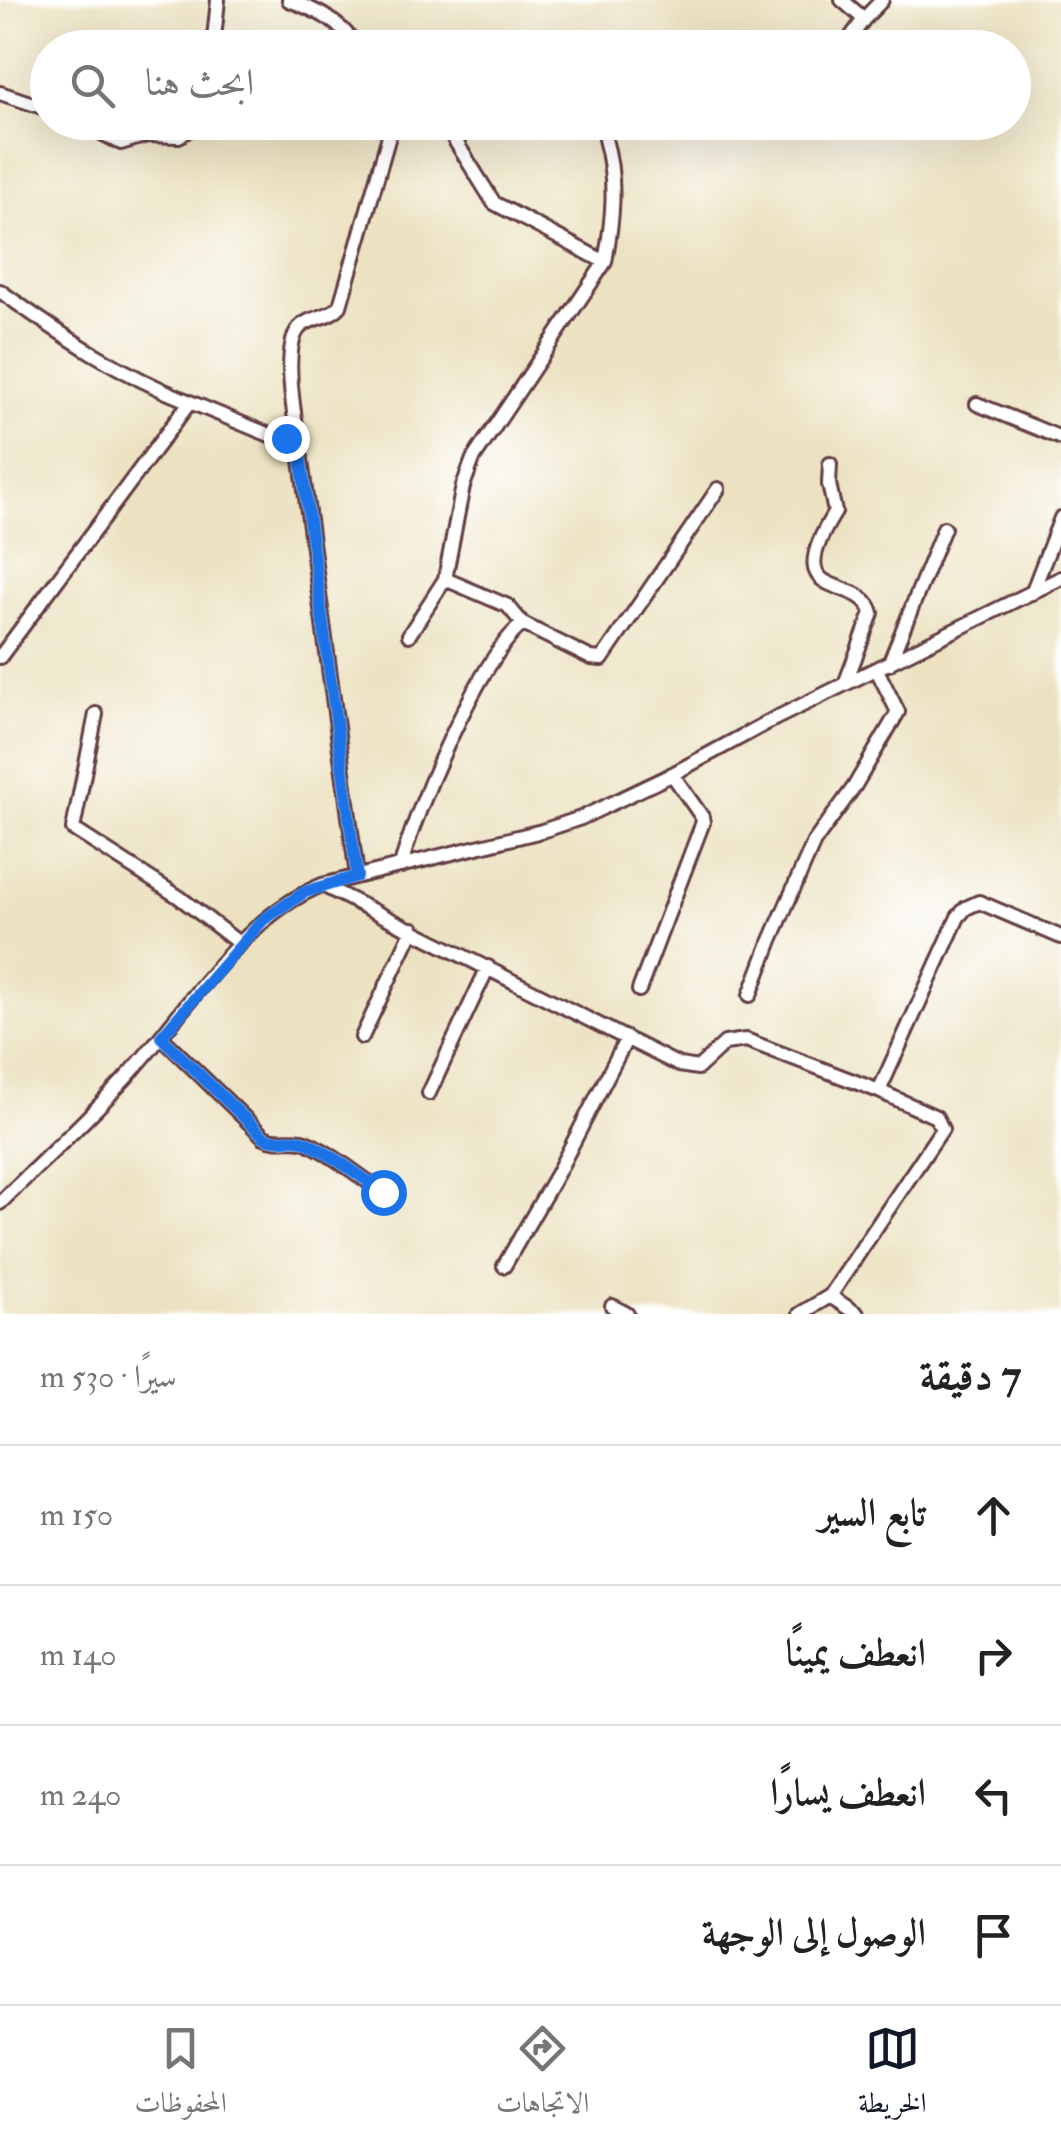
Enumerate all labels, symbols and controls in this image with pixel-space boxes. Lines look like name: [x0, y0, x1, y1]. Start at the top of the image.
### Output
search box: [30, 30, 1031, 140]
icon: search: [65, 58, 120, 113]
text: ابحث هنا: [145, 59, 254, 107]
route end: [264, 416, 310, 462]
route start: [361, 1170, 407, 1216]
text: 7 دقيقة: [920, 1350, 1021, 1402]
text: سيرًا · 530 m: [40, 1357, 177, 1397]
icon: ahead: [966, 1488, 1021, 1543]
text: تابع السير: [819, 1489, 926, 1537]
text: 150 m: [40, 1495, 113, 1535]
icon: right: [966, 1628, 1021, 1683]
text: انعطف يمينًا: [786, 1629, 926, 1677]
text: 140 m: [40, 1635, 117, 1675]
icon: left: [966, 1768, 1021, 1823]
text: انعطف يسارًا: [770, 1769, 926, 1817]
text: 240 m: [40, 1775, 121, 1815]
icon: arrive: [966, 1908, 1021, 1963]
text: الوصول إلى الوجهة: [702, 1909, 926, 1957]
tab: المحفوظات: [135, 2021, 227, 2130]
tab: الاتجاهات: [496, 2021, 589, 2130]
tab: الخريطة: [858, 2021, 926, 2130]

